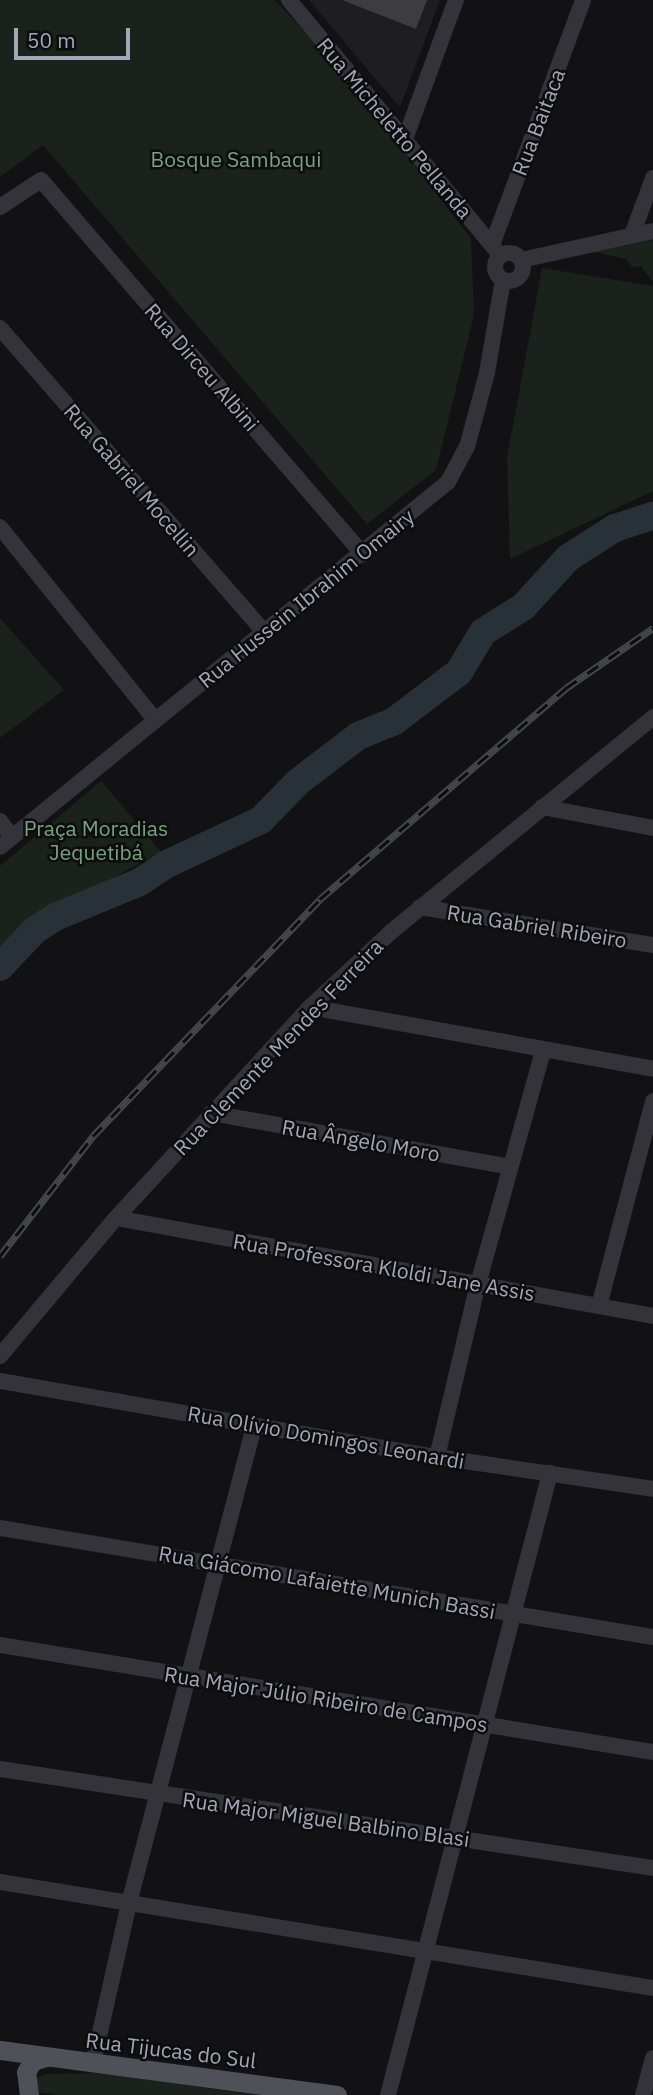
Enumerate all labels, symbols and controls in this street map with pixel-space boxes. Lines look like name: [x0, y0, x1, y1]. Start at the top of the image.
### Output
scale bar: [18, 14, 133, 58]
text: 50 m: [27, 26, 76, 54]
street label: Rua Micheletto Pellanda: [312, 33, 478, 223]
street label: Rua Baitaca: [506, 65, 570, 179]
park label: Bosque Sambaqui: [151, 146, 321, 172]
street label: Rua Dirceu Albini: [140, 298, 264, 436]
street label: Rua Gabriel Mocellin: [59, 399, 205, 561]
street label: Rua Hussein Ibrahim Omairy: [193, 503, 419, 693]
park label: Praça Moradias Jequetibá: [24, 815, 168, 865]
street label: Rua Gabriel Ribeiro: [445, 899, 629, 953]
street label: Rua Clemente Mendes Ferreira: [168, 934, 388, 1160]
street label: Rua Ângelo Moro: [280, 1114, 442, 1166]
street label: Rua Professora Kloldi Jane Assis: [231, 1228, 537, 1306]
street label: Rua Olívio Domingos Leonardi: [186, 1400, 466, 1474]
street label: Rua Giácomo Lafaiette Munich Bassi: [157, 1540, 497, 1624]
street label: Rua Major Júlio Ribeiro de Campos: [162, 1661, 490, 1737]
street label: Rua Major Miguel Balbino Blasi: [181, 1786, 471, 1852]
street label: Rua Tijucas do Sul: [84, 2027, 258, 2073]

